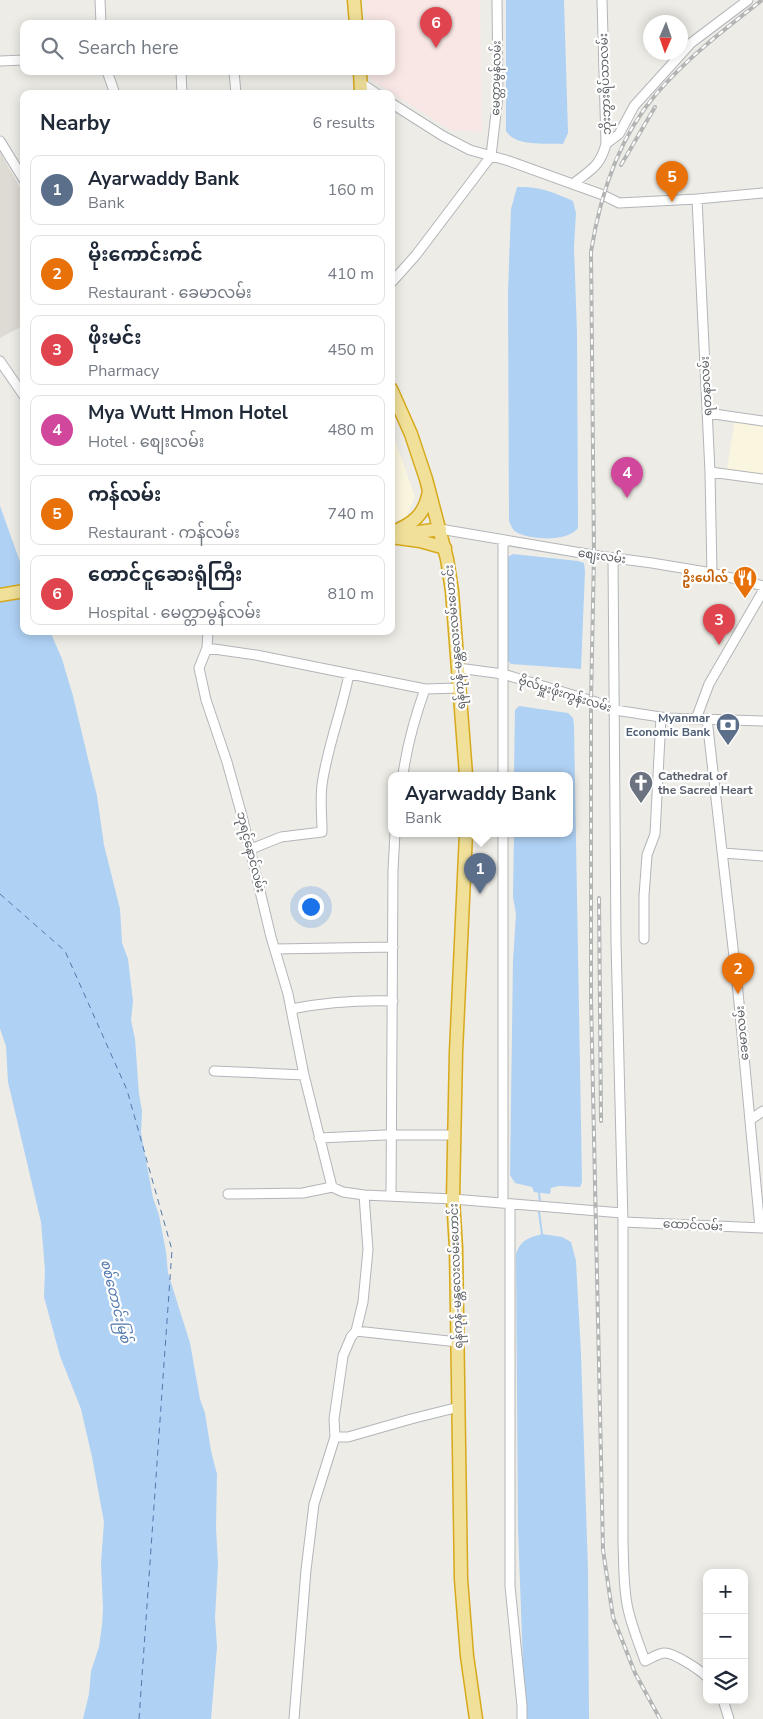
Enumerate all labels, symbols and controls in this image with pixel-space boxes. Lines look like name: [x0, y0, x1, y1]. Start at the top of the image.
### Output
pin: 6: [420, 7, 452, 48]
north arrow: [643, 15, 688, 60]
search box: [20, 20, 395, 75]
street label: ဘိုးဘွားရိပ်သာလမ်း: [594, 33, 617, 135]
icon: search: [38, 34, 66, 62]
text: Search here: [78, 35, 179, 61]
street label: မေတ္တာမွန်လမ်း: [486, 40, 507, 116]
text: Nearby: [40, 109, 110, 137]
text: 6 results: [313, 112, 375, 134]
pin: 5: [656, 161, 688, 202]
text: Ayarwaddy Bank: [88, 166, 239, 192]
text: 1: [52, 179, 62, 201]
text: 160 m: [327, 179, 374, 201]
text: Bank: [88, 192, 124, 214]
text: မိုးကောင်းကင်: [88, 242, 203, 268]
text: 2: [52, 263, 62, 285]
text: 410 m: [327, 263, 374, 285]
text: Restaurant · ခေမာလမ်း: [88, 282, 252, 304]
text: ဖိုးမင်း: [88, 325, 142, 351]
text: 3: [52, 339, 62, 361]
text: 450 m: [327, 339, 374, 361]
street label: ရတနာလမ်း: [695, 356, 718, 416]
text: Pharmacy: [88, 360, 159, 382]
text: Mya Wutt Hmon Hotel: [88, 400, 288, 426]
text: 4: [52, 419, 62, 441]
text: 480 m: [327, 419, 374, 441]
text: Hotel · စျေးလမ်း: [88, 431, 204, 453]
pin: 4: [611, 457, 643, 498]
text: ကန်လမ်း: [88, 482, 161, 508]
text: 5: [52, 503, 62, 525]
text: 740 m: [327, 503, 374, 525]
text: Restaurant · ကန်လမ်း: [88, 522, 240, 544]
street label: စျေးလမ်း: [577, 544, 627, 569]
text: တောင်ငူဆေးရုံကြီး: [88, 562, 242, 588]
street label: ရန်ကုန်-မန္တလေးလမ်းဟောင်း: [440, 564, 471, 710]
restaurant icon: ဦးပေါလ်: [732, 565, 758, 599]
place label: ဦးပေါလ်: [682, 568, 728, 588]
text: 6: [52, 583, 62, 605]
text: 810 m: [327, 583, 374, 605]
text: Hospital · မေတ္တာမွန်လမ်း: [88, 602, 261, 624]
pin: 3: [703, 604, 735, 645]
street label: ဗိုလ်မှူးဖိုးကွန်းလမ်း: [516, 671, 614, 718]
place label: Myanmar Economic Bank: [626, 710, 711, 740]
bank icon: Myanmar Economic Bank: [715, 712, 741, 746]
place label: Cathedral of the Sacred Heart: [658, 768, 753, 798]
church icon: Cathedral of the Sacred Heart: [628, 770, 654, 804]
popup: [388, 772, 573, 837]
text: Ayarwaddy Bank: [405, 781, 556, 807]
text: Bank: [405, 807, 441, 829]
street label: ဘုရင့်နောင်လမ်း: [231, 810, 270, 895]
pin: 1: [464, 853, 496, 894]
your location: [298, 894, 324, 920]
pin: 2: [722, 953, 754, 994]
street label: ခေမာလမ်း: [731, 1005, 752, 1061]
street label: ရန်ကုန်-မန္တလေးလမ်းဟောင်း: [444, 1203, 469, 1349]
street label: ထောင်လမ်း: [663, 1214, 723, 1235]
water label: စစ်တောင်းမြစ်: [94, 1257, 136, 1347]
map controls: [703, 1569, 748, 1704]
button: +: [703, 1569, 748, 1614]
button: −: [703, 1614, 748, 1659]
button: layers: [703, 1659, 748, 1704]

